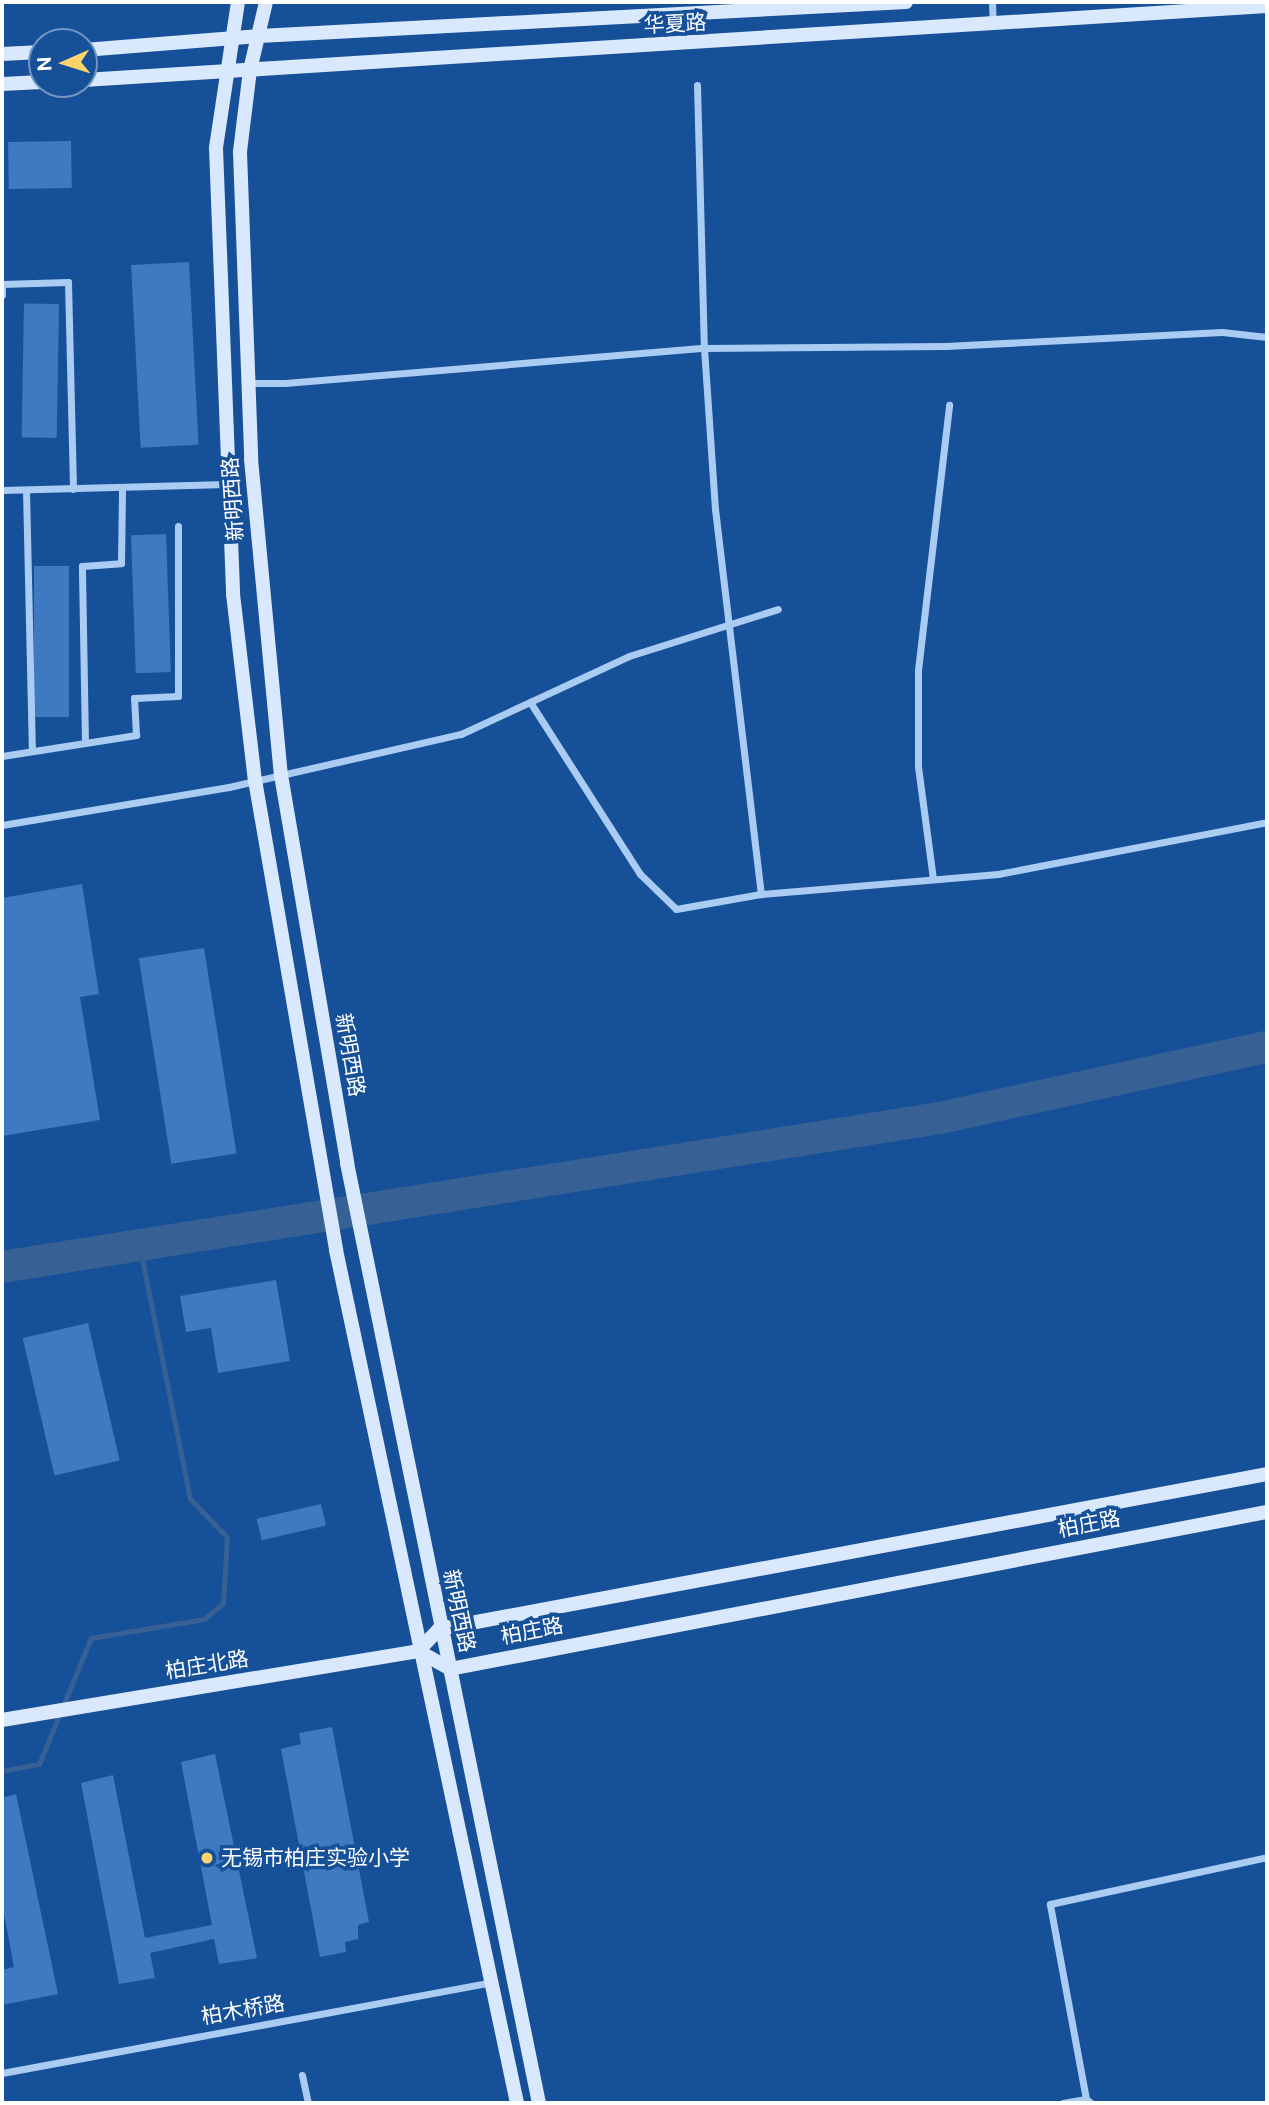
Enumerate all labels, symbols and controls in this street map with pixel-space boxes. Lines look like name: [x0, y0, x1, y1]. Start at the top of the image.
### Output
street label: 华夏路: [643, 10, 707, 38]
north arrow: [28, 28, 98, 98]
text: N: [33, 56, 55, 72]
street label: 新明西路: [218, 456, 248, 542]
street label: 新明西路: [330, 1011, 370, 1099]
street label: 柏庄路: [1056, 1506, 1122, 1542]
street label: 新明西路: [438, 1567, 480, 1655]
street label: 柏庄路: [499, 1613, 565, 1649]
street label: 柏庄北路: [164, 1646, 250, 1684]
place label: 无锡市柏庄实验小学: [221, 1845, 410, 1871]
marker: 无锡市柏庄实验小学: [199, 1850, 215, 1866]
street label: 柏木桥路: [199, 1990, 287, 2030]

